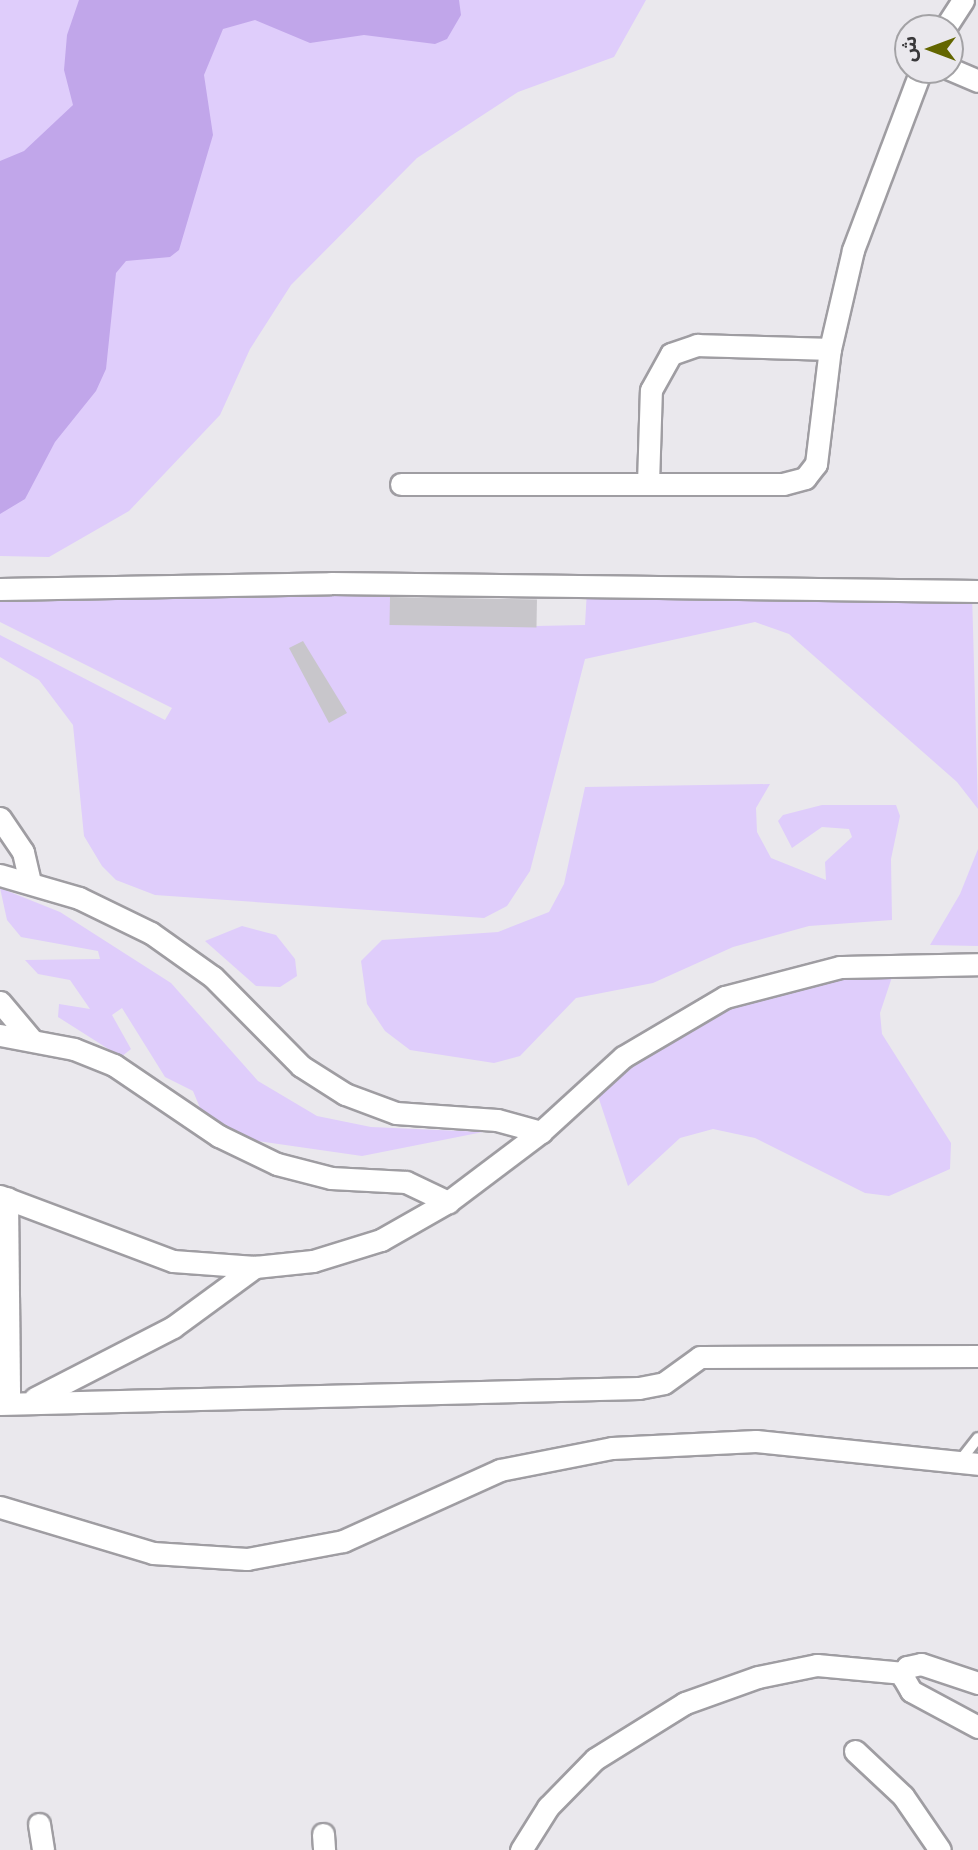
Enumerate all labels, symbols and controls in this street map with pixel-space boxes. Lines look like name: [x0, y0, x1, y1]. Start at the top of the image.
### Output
north arrow: [894, 14, 964, 84]
text: ش: [899, 36, 921, 62]

